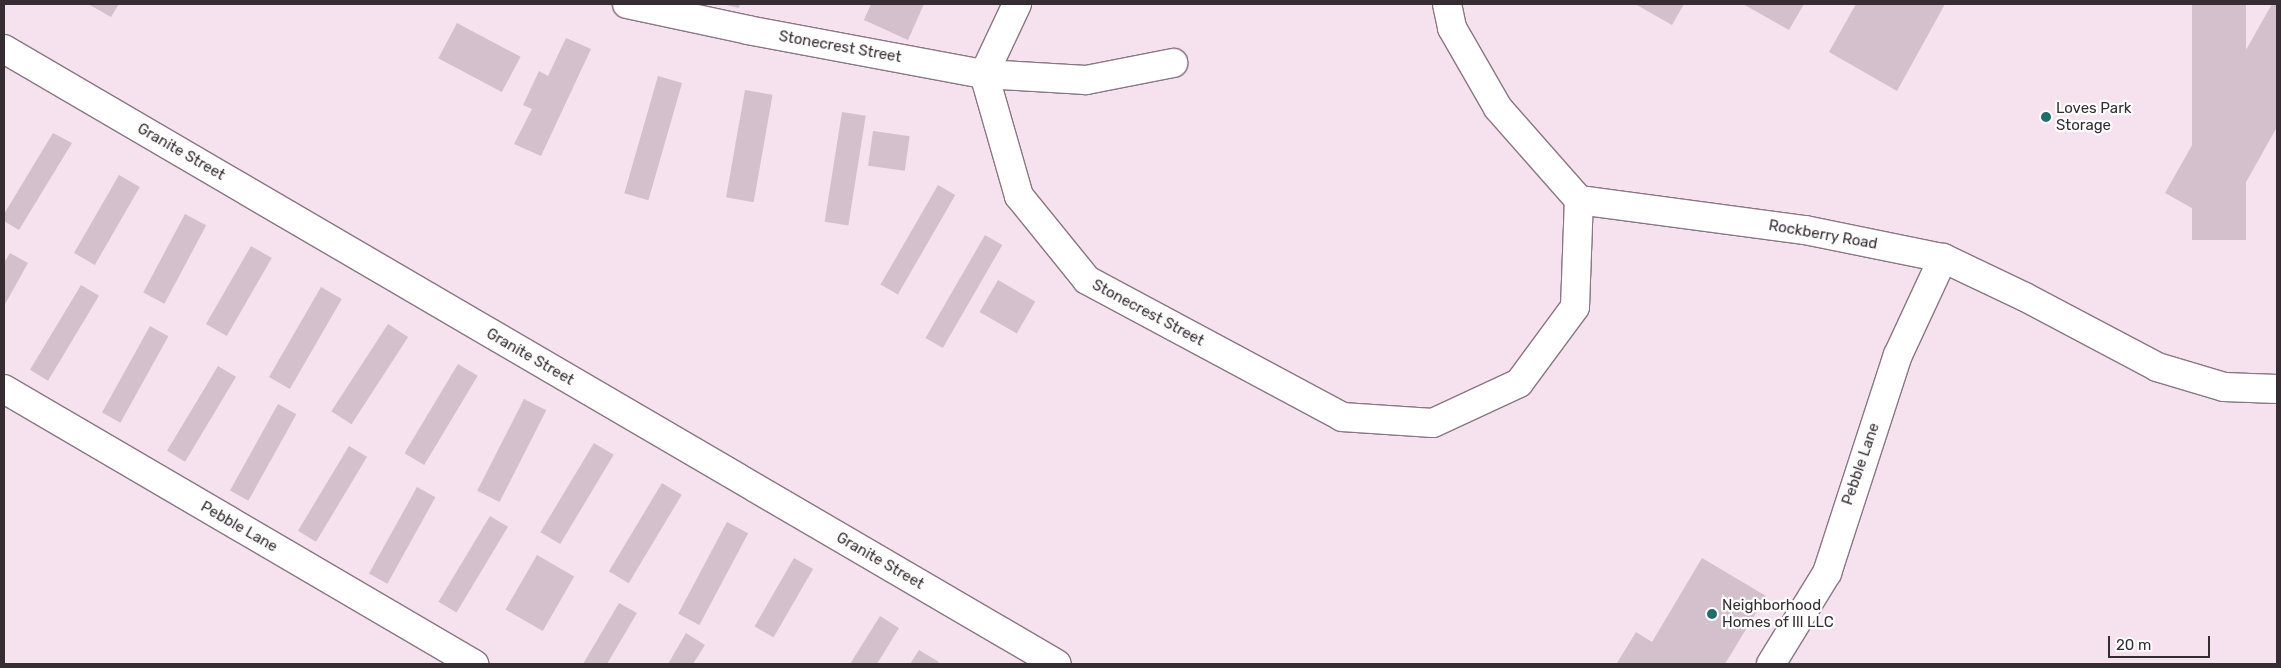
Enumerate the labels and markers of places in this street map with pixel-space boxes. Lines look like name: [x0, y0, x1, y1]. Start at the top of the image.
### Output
place label: Loves Park Storage: [2056, 99, 2132, 134]
marker: Loves Park Storage: [2040, 111, 2052, 123]
place label: Neighborhood Homes of Ill LLC: [1722, 596, 1834, 631]
marker: Neighborhood Homes of Ill LLC: [1706, 608, 1718, 620]

